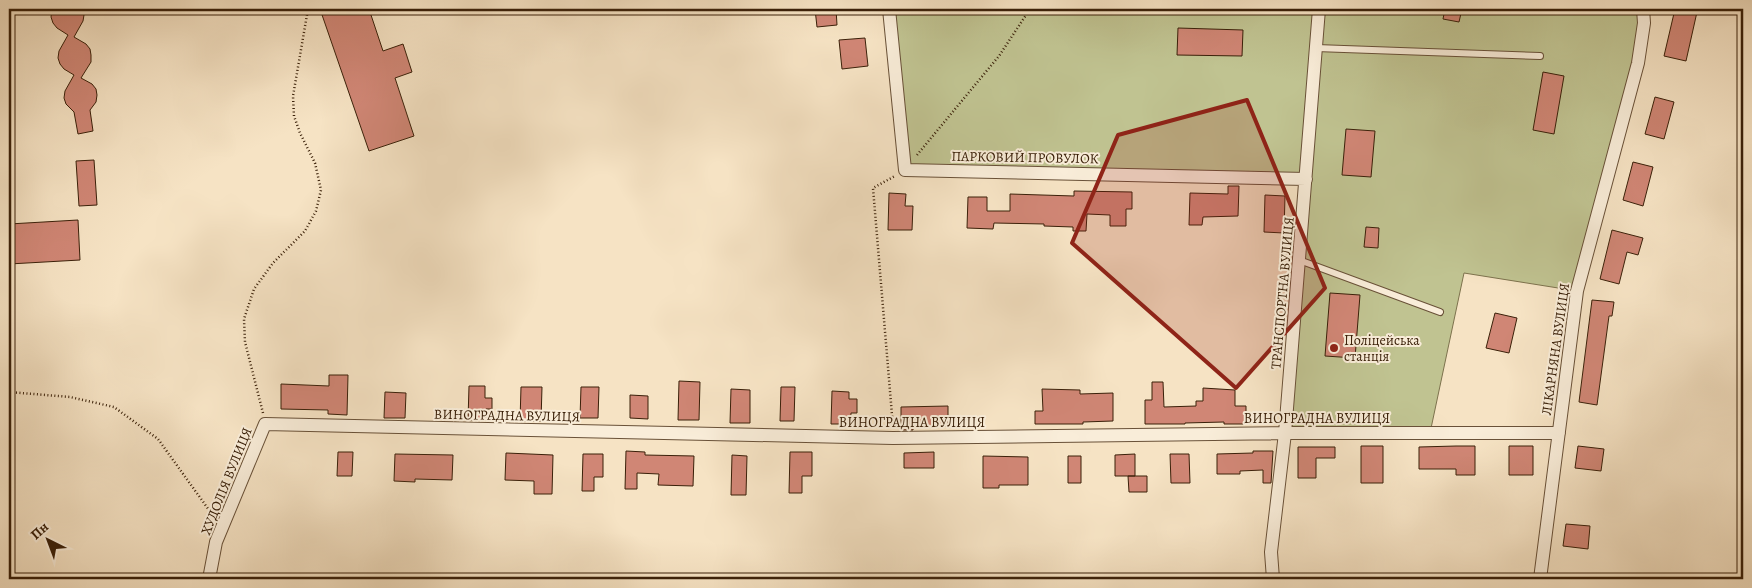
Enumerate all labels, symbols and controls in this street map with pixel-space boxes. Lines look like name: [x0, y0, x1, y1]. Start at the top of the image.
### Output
street label: ПАРКОВИЙ ПРОВУЛОК: [951, 147, 1099, 168]
street label: ТРАНСПОРТНА ВУЛИЦЯ: [1266, 216, 1299, 370]
street label: ЛІКАРНЯНА ВУЛИЦЯ: [1537, 282, 1574, 416]
place label: Поліцейська станція: [1344, 331, 1420, 366]
marker: Поліцейська станція: [1328, 342, 1340, 354]
street label: ВИНОГРАДНА ВУЛИЦЯ: [434, 405, 580, 426]
street label: ВИНОГРАДНА ВУЛИЦЯ: [1244, 409, 1390, 428]
street label: ВИНОГРАДНА ВУЛИЦЯ: [839, 413, 985, 432]
street label: ХУДОЛІЯ ВУЛИЦЯ: [196, 425, 257, 538]
north arrow: [22, 516, 72, 566]
text: Пн: [26, 518, 53, 544]

